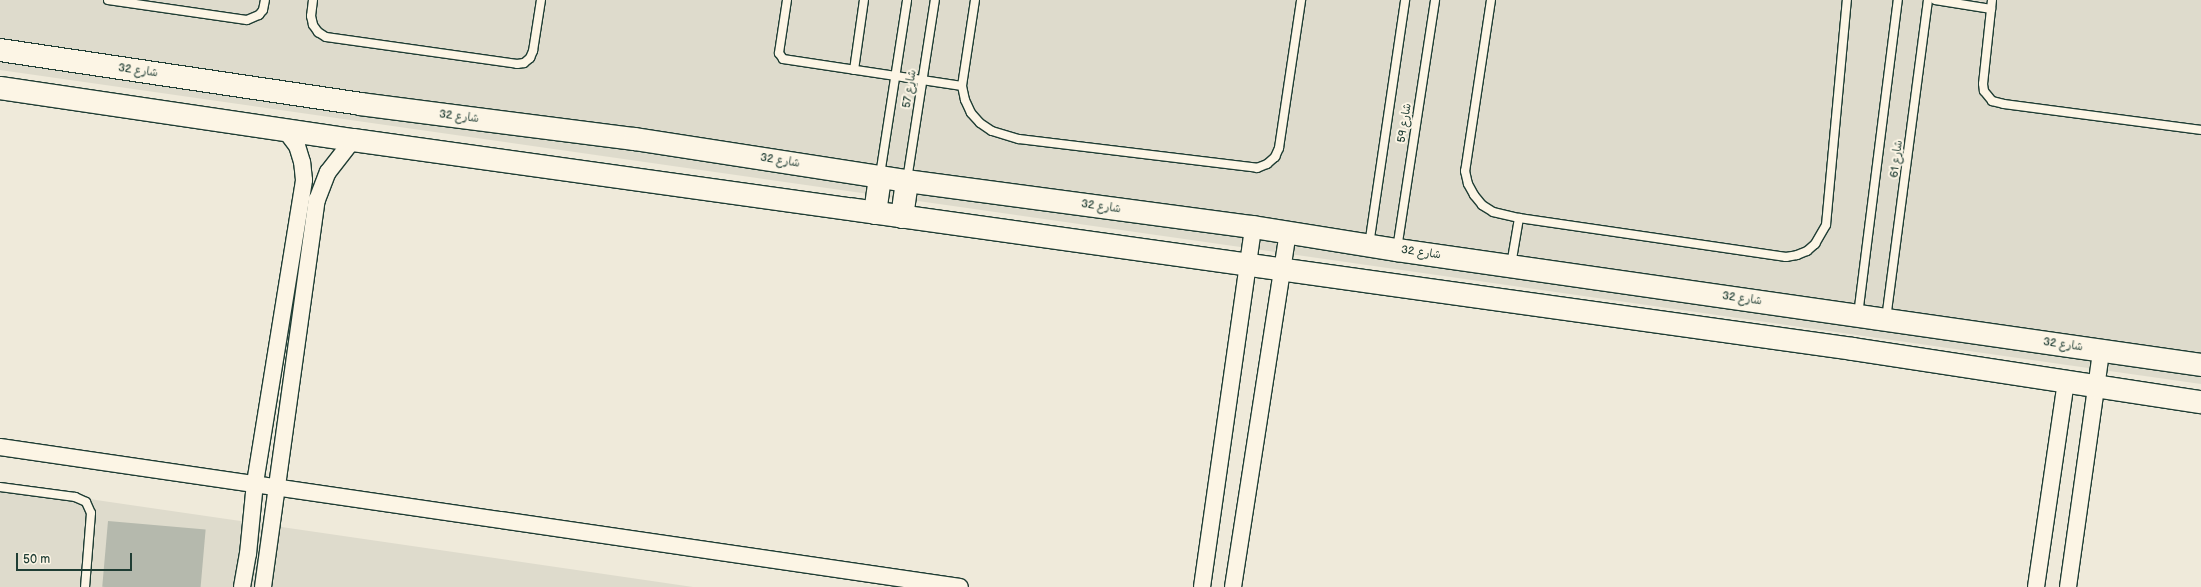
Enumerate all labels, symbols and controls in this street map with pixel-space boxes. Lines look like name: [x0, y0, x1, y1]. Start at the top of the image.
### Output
street label: شارع 32: [117, 62, 159, 80]
street label: شارع 57: [900, 69, 920, 109]
street label: شارع 59: [1395, 102, 1415, 144]
street label: شارع 32: [438, 108, 480, 126]
street label: شارع 61: [1888, 139, 1906, 179]
street label: شارع 32: [759, 151, 801, 171]
street label: شارع 32: [1080, 198, 1122, 216]
street label: شارع 32: [1400, 244, 1442, 262]
street label: شارع 32: [1721, 290, 1763, 308]
street label: شارع 32: [2042, 336, 2084, 354]
scale bar: [18, 545, 134, 571]
text: 50 m: [23, 552, 50, 567]

